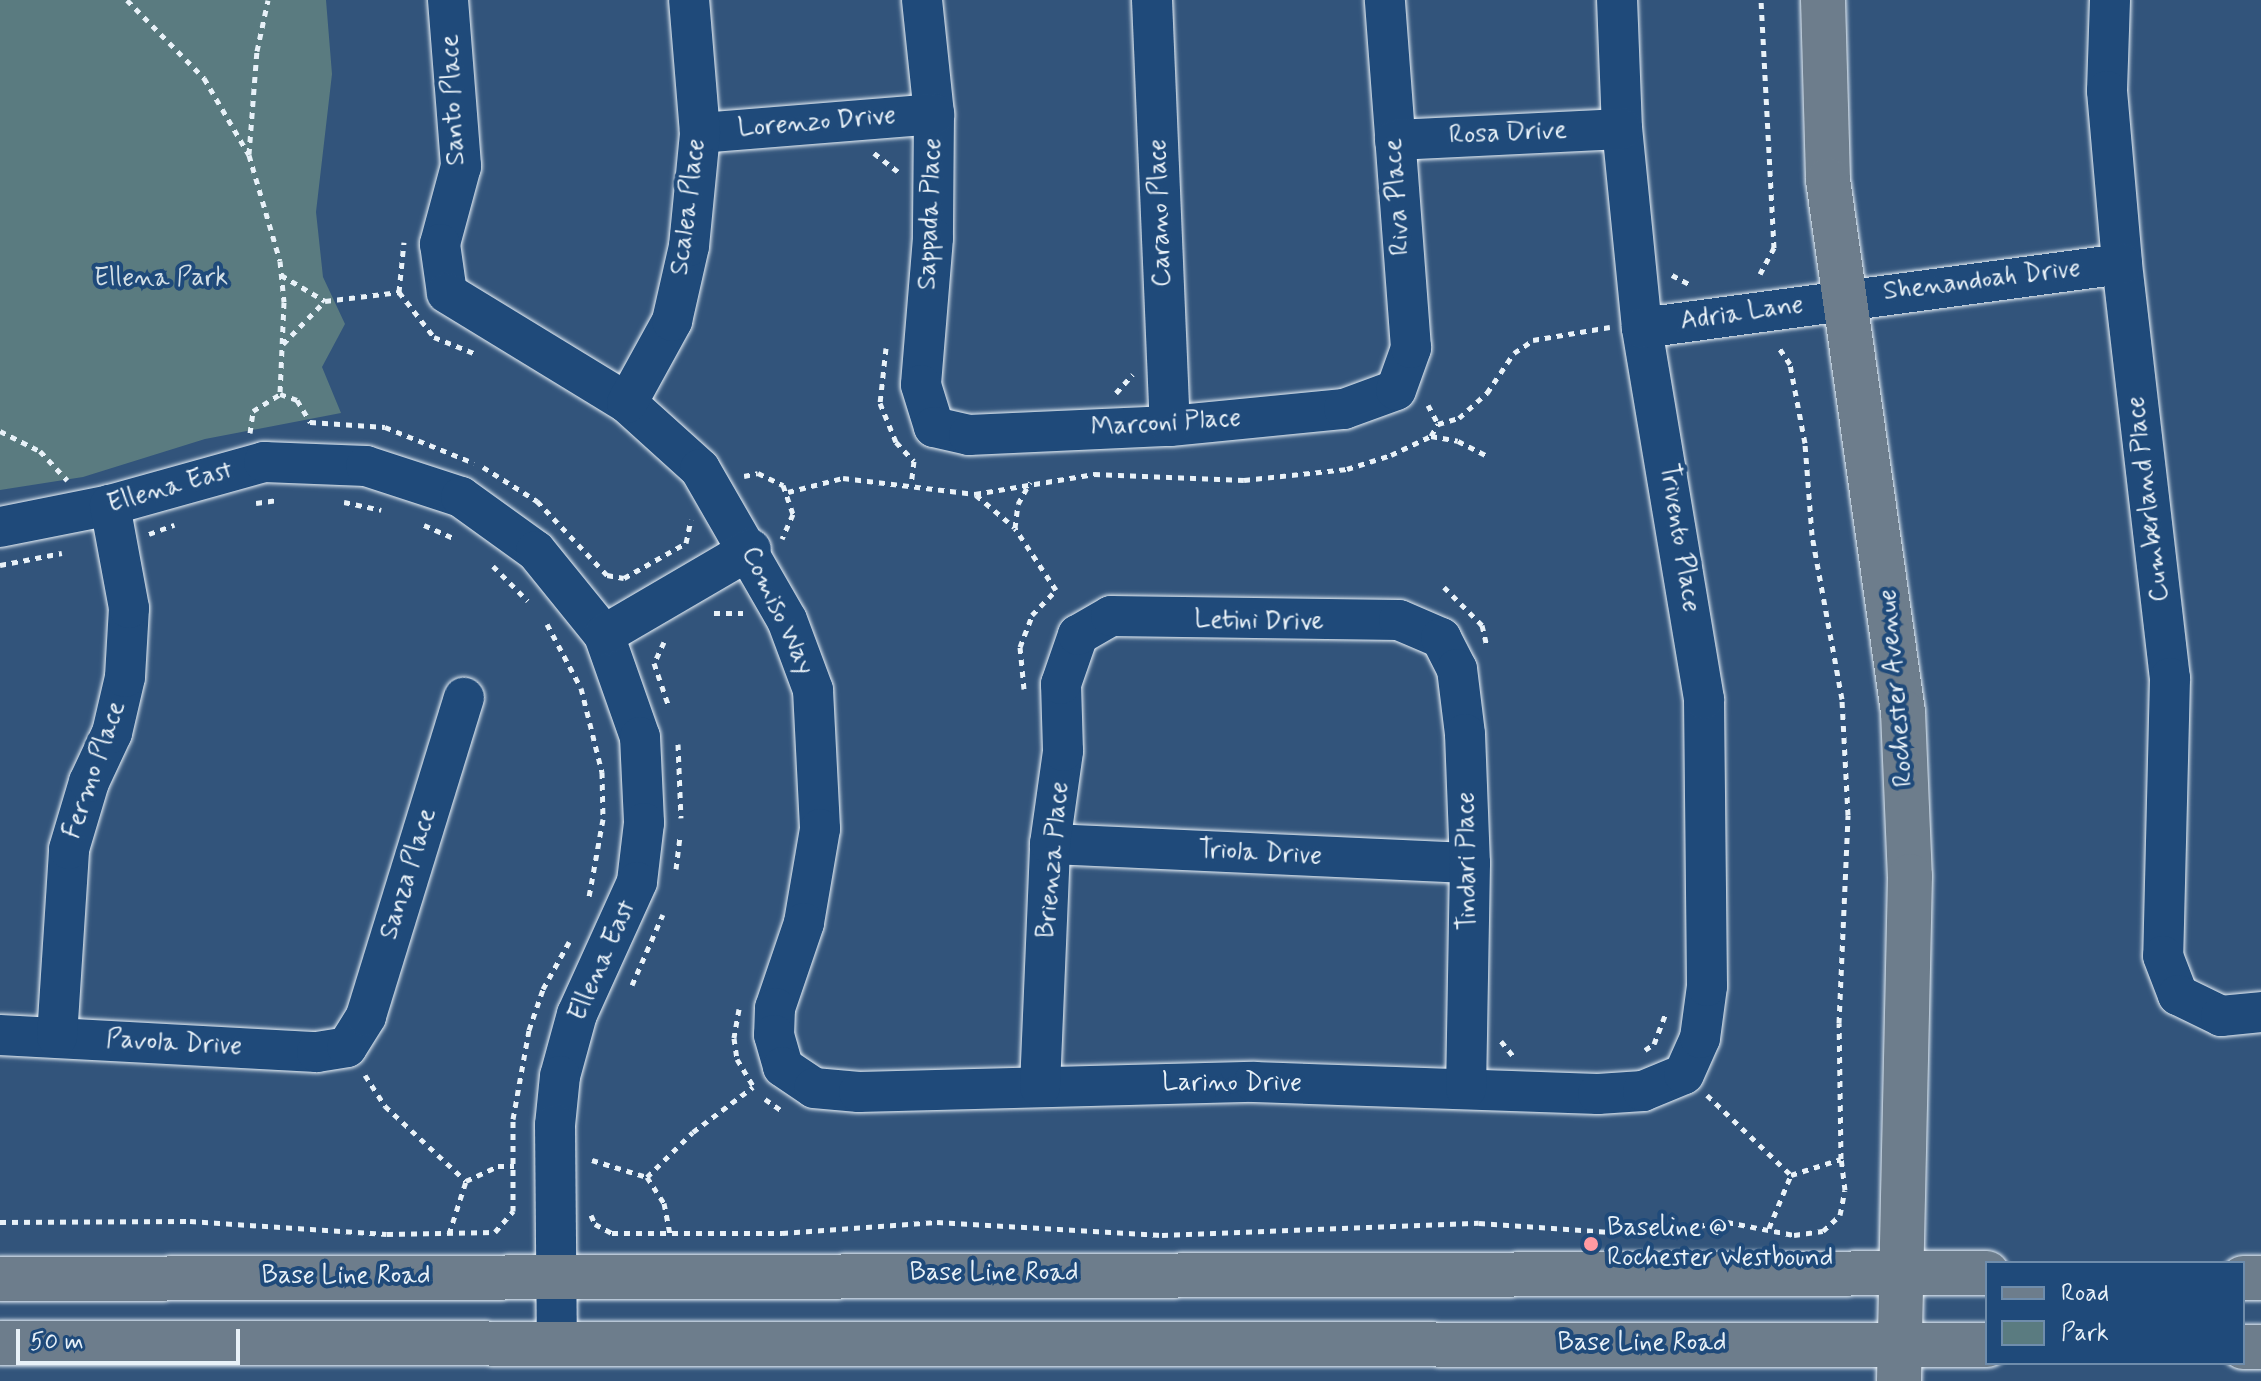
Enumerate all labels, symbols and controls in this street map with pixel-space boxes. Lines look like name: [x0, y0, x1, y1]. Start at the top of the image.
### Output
street label: Santo Place: [435, 35, 473, 165]
street label: Lorenzo Drive: [737, 101, 897, 145]
street label: Rosa Drive: [1450, 115, 1566, 153]
street label: Scalea Place: [665, 137, 713, 277]
street label: Sappada Place: [913, 137, 949, 291]
street label: Carano Place: [1143, 138, 1179, 288]
street label: Riva Place: [1379, 141, 1417, 253]
street label: Shenandoah Drive: [1882, 253, 2082, 309]
park label: Ellena Park: [94, 263, 228, 295]
street label: Adria Lane: [1678, 290, 1806, 338]
street label: Cumberland Place: [2121, 394, 2177, 604]
street label: Marconi Place: [1090, 403, 1242, 445]
street label: Ellena East: [104, 455, 236, 521]
street label: Trivento Place: [1652, 463, 1706, 613]
street label: Comiso Way: [734, 542, 820, 680]
street label: Rochester Avenue: [1873, 590, 1921, 786]
street label: Letini Drive: [1195, 605, 1323, 639]
street label: Fermo Place: [57, 699, 133, 841]
street label: Brienza Place: [1032, 780, 1076, 940]
street label: Tindari Place: [1451, 791, 1485, 931]
street label: Sanza Place: [375, 806, 443, 942]
street label: Triola Drive: [1197, 835, 1323, 873]
street label: Ellena East: [563, 896, 643, 1026]
street label: Pavola Drive: [105, 1025, 243, 1063]
street label: Larino Drive: [1162, 1068, 1302, 1100]
place label: Baseline @ Rochester Westbound: [1607, 1213, 1835, 1274]
marker: Baseline @ Rochester Westbound: [1582, 1235, 1600, 1253]
street label: Base Line Road: [910, 1258, 1078, 1290]
street label: Base Line Road: [262, 1261, 430, 1293]
legend: [1985, 1261, 2245, 1365]
text: Road: [2061, 1278, 2109, 1309]
scale bar: [20, 1313, 244, 1363]
text: Park: [2061, 1318, 2109, 1349]
text: 50 m: [30, 1327, 84, 1358]
street label: Base Line Road: [1558, 1328, 1726, 1360]

